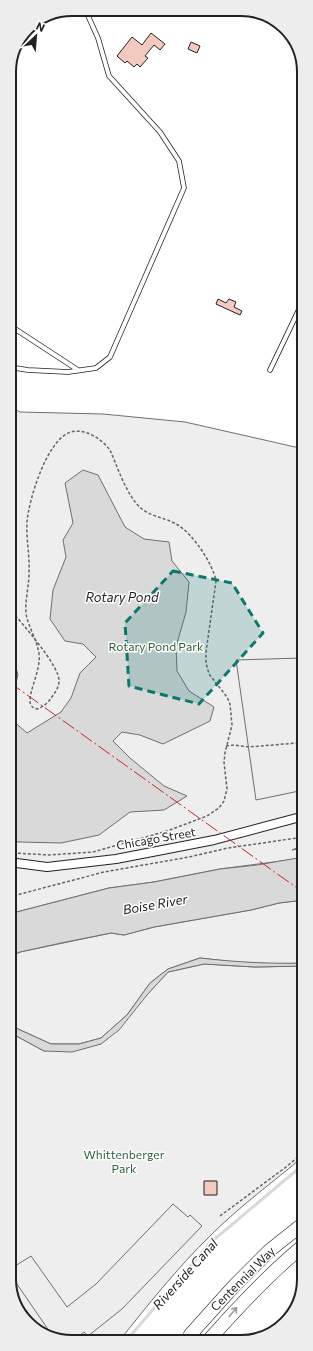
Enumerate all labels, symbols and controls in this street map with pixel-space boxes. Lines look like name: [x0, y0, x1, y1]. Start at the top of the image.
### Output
north arrow: [16, 16, 56, 56]
text: N: [34, 19, 47, 34]
water label: Rotary Pond: [85, 589, 159, 605]
park label: Rotary Pond Park: [109, 639, 204, 653]
street label: Chicago Street: [115, 824, 197, 852]
water label: Boise River: [121, 890, 189, 918]
park label: Whittenberger Park: [84, 1147, 165, 1175]
water label: Riverside Canal: [149, 1235, 221, 1313]
street label: Centennial Way: [207, 1243, 277, 1313]
one-way arrow: [229, 1307, 238, 1317]

